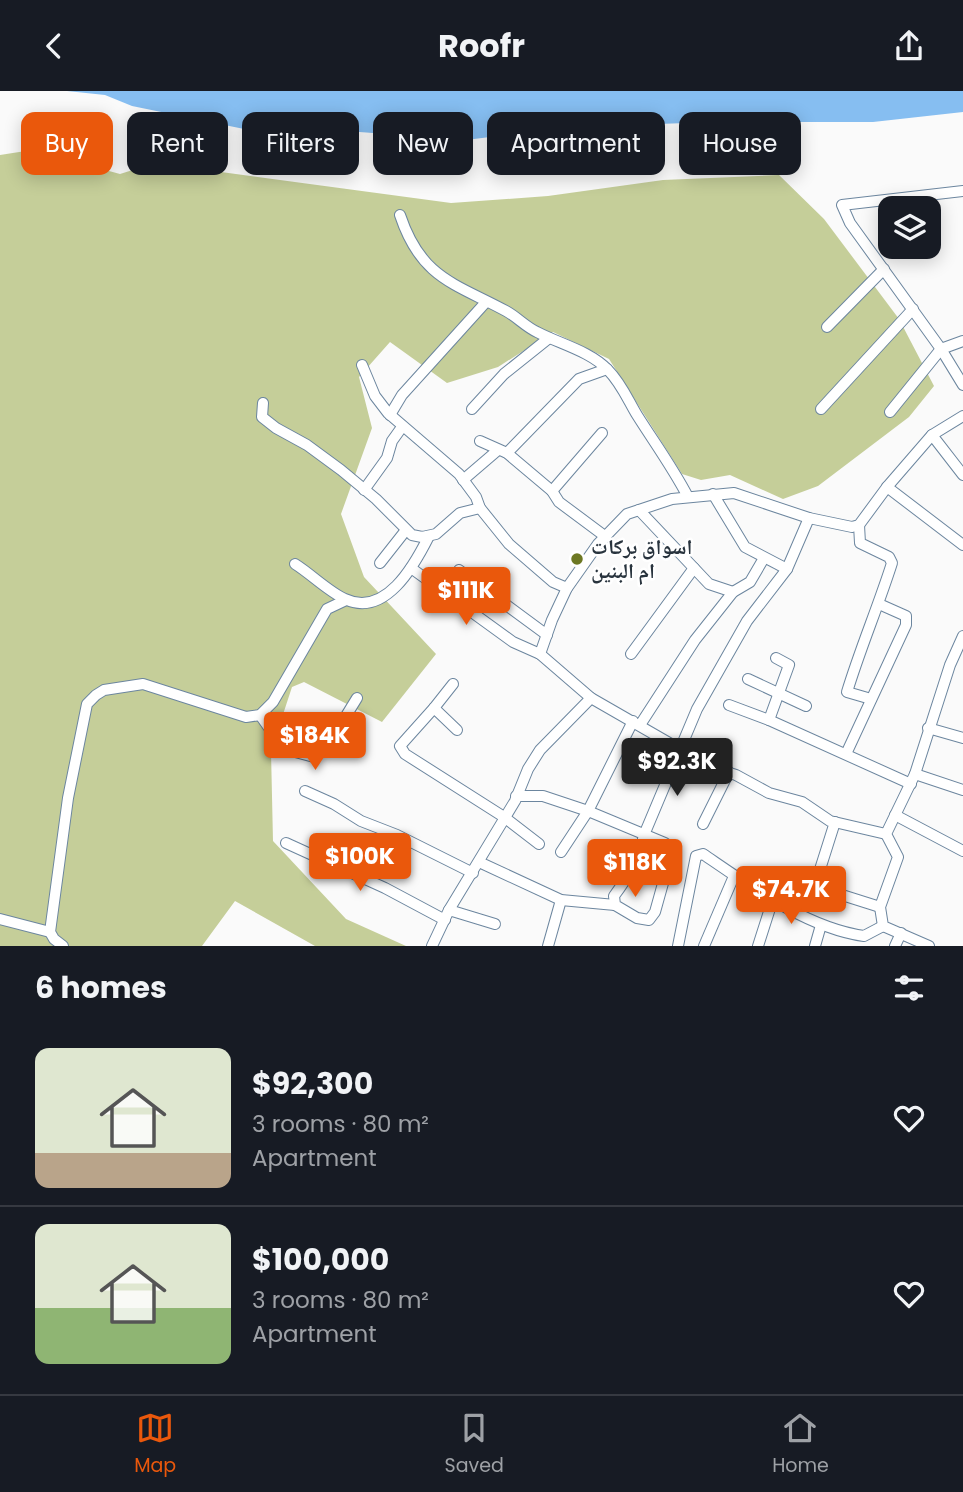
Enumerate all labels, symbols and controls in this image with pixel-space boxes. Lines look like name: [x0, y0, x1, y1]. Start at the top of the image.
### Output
text: Roofr: [438, 23, 525, 68]
icon: back: [35, 27, 73, 65]
icon: share: [890, 27, 928, 65]
chip: Buy: [21, 112, 113, 175]
chip: Rent: [127, 112, 228, 175]
chip: Filters: [242, 112, 359, 175]
chip: New: [373, 112, 473, 175]
chip: Apartment: [487, 112, 665, 175]
chip: House: [679, 112, 801, 175]
map controls: [878, 196, 941, 259]
button: layers: [878, 196, 941, 259]
place label: اسواق بركات ام البنين: [591, 532, 692, 585]
marker: اسواق بركات ام البنين: [569, 551, 585, 567]
pin: $111K: [417, 567, 515, 627]
text: $111K: [437, 574, 495, 606]
pin: $184K: [266, 713, 364, 772]
text: $184K: [280, 719, 350, 751]
pin: $92.3K: [620, 739, 734, 798]
text: $92.3K: [638, 745, 716, 777]
pin: $100K: [311, 833, 409, 893]
pin: $118K: [586, 839, 684, 899]
text: $100K: [325, 840, 395, 872]
text: $118K: [603, 846, 667, 878]
pin: $74.7K: [734, 867, 848, 926]
text: $74.7K: [752, 873, 830, 905]
text: 6 homes: [35, 966, 167, 1009]
icon: filters: [890, 969, 928, 1007]
text: $92,300: [252, 1062, 373, 1105]
icon: home: [91, 1076, 175, 1160]
icon: heart: [890, 1099, 928, 1137]
text: 3 rooms · 80 m²: [252, 1108, 429, 1140]
text: Apartment: [252, 1142, 377, 1174]
text: $100,000: [252, 1238, 389, 1281]
icon: home: [91, 1252, 175, 1336]
icon: heart: [890, 1275, 928, 1313]
text: 3 rooms · 80 m²: [252, 1284, 429, 1316]
text: Apartment: [252, 1318, 377, 1350]
tab: Map: [134, 1409, 176, 1480]
tab: Saved: [445, 1409, 504, 1480]
tab: Home: [772, 1409, 829, 1480]

